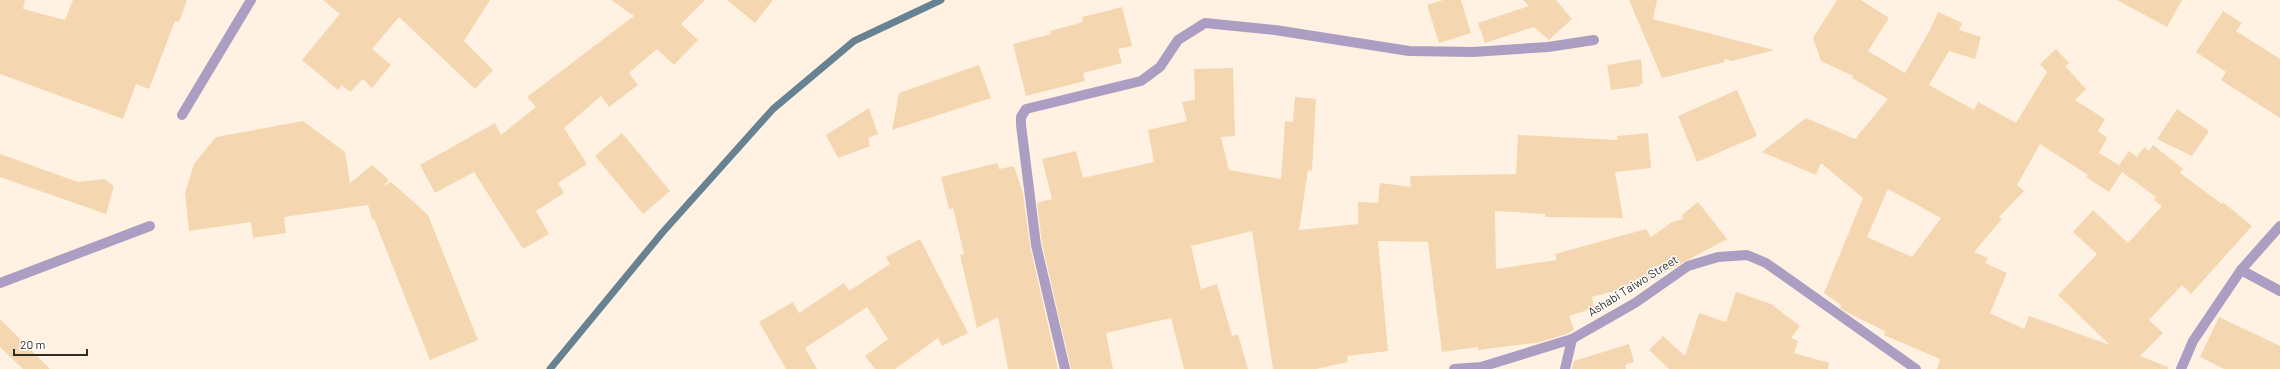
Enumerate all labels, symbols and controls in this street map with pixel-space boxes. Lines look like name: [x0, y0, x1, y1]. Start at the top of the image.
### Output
street label: Ashabi Taiwo Street: [1585, 252, 1680, 319]
scale bar: [14, 331, 87, 357]
text: 20 m: [20, 337, 46, 351]

